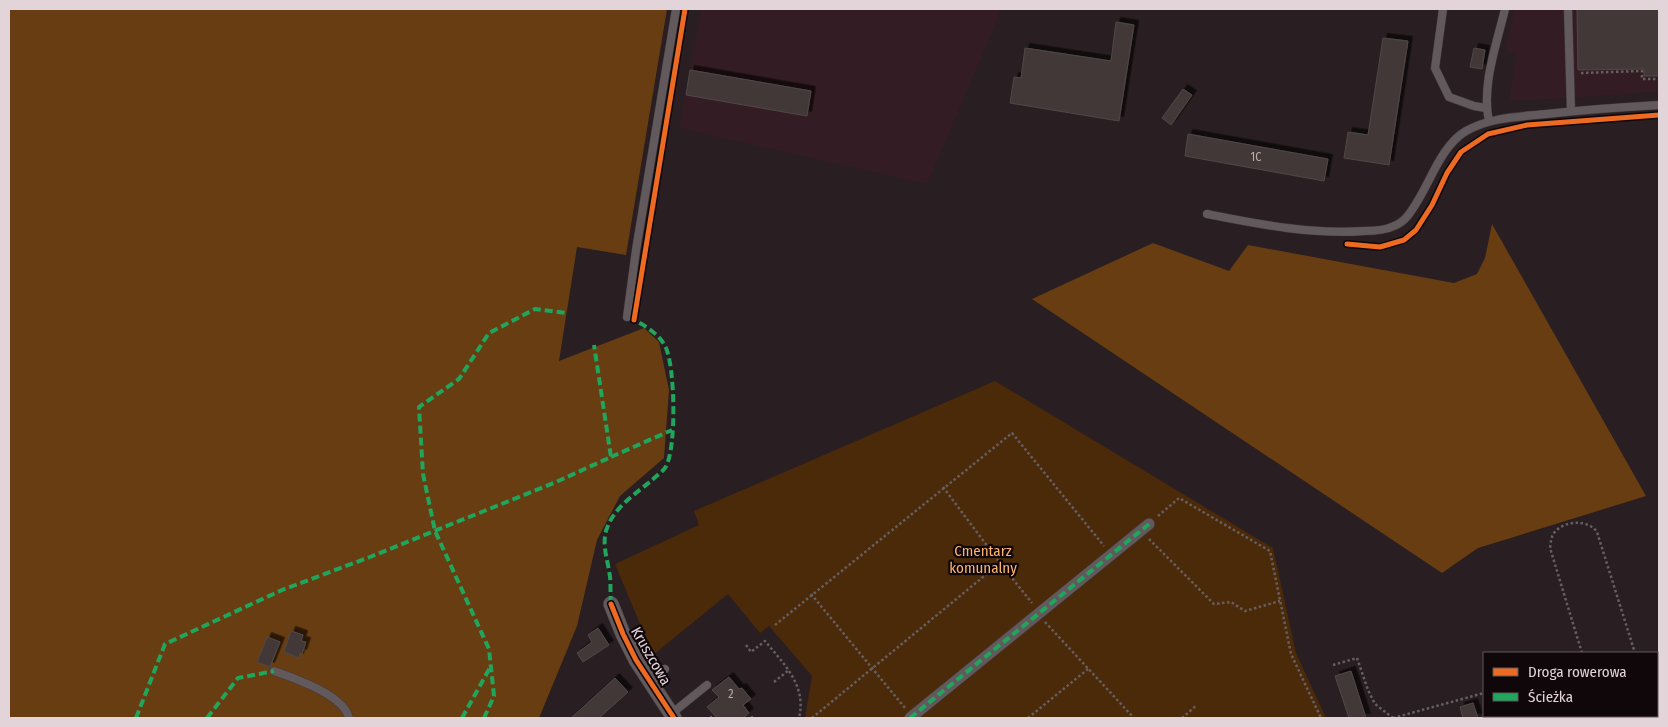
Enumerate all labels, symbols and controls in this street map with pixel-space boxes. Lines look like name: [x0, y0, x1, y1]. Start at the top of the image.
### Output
house number: 1C: [1251, 150, 1261, 164]
park label: Cmentarz komunalny: [949, 542, 1017, 577]
street label: Kruszcowa: [627, 624, 675, 688]
legend: [1483, 652, 1658, 717]
text: Droga rowerowa: [1528, 663, 1627, 681]
house number: 2: [728, 687, 734, 701]
text: Ścieżka: [1528, 688, 1573, 706]

